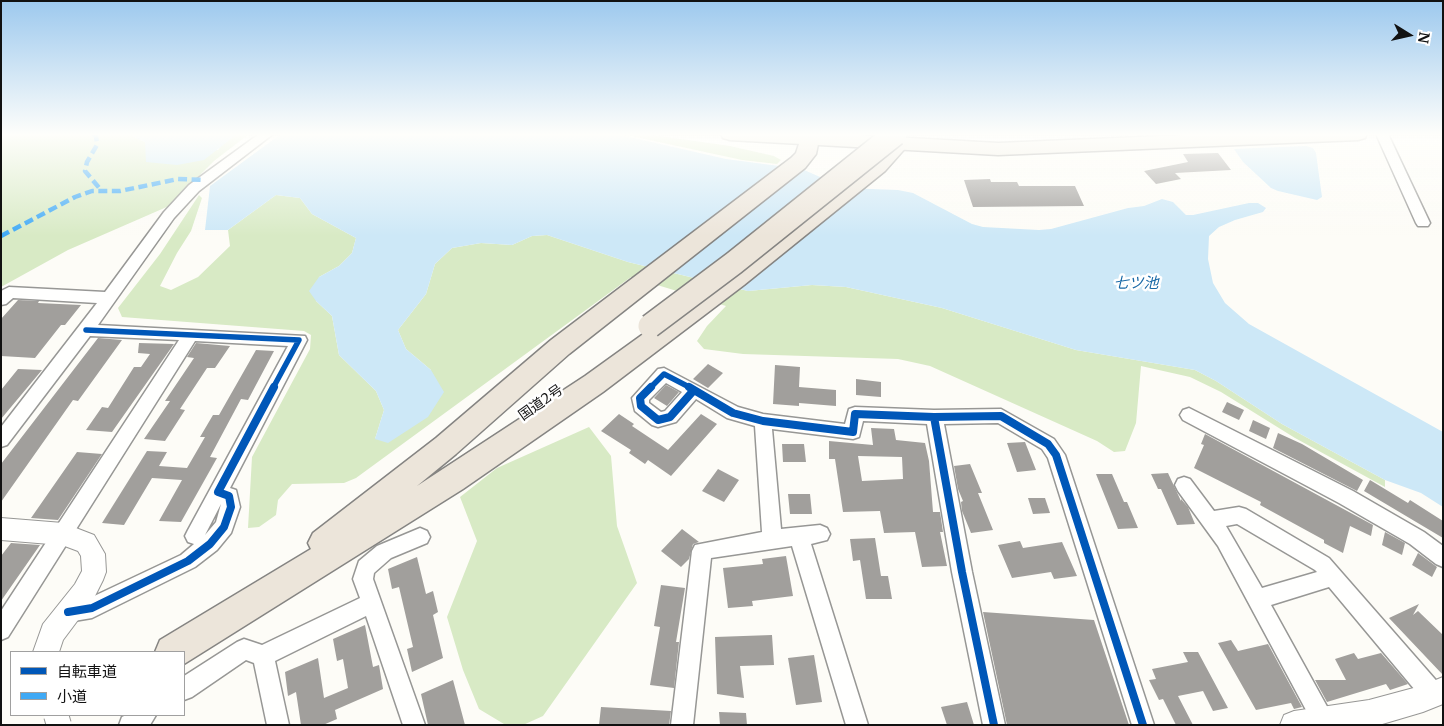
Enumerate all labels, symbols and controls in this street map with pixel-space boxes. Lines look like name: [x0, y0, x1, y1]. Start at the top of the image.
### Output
north arrow: [1384, 10, 1434, 60]
text: N: [1414, 31, 1434, 45]
water label: 七ツ池: [1114, 275, 1158, 293]
street label: 国道2号: [516, 382, 566, 424]
legend: [10, 651, 185, 716]
text: 自転車道: [57, 662, 117, 681]
text: 小道: [57, 687, 87, 706]

